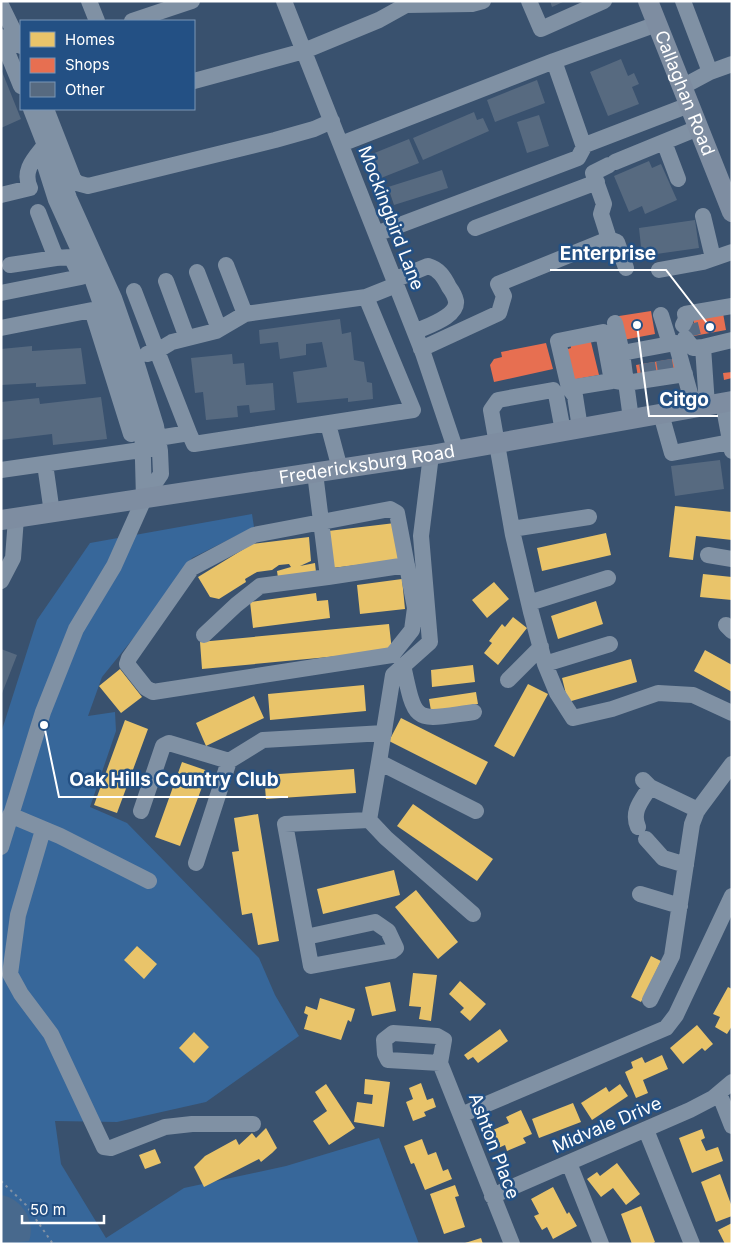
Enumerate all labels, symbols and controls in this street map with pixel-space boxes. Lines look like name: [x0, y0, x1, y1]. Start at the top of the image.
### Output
legend: [20, 20, 195, 110]
street label: Callaghan Road: [651, 27, 719, 158]
text: Homes: [65, 30, 115, 49]
text: Shops: [65, 55, 110, 74]
text: Other: [65, 80, 105, 99]
street label: Mockingbird Lane: [354, 143, 429, 293]
callout: Enterprise: [550, 236, 666, 270]
text: Enterprise: [560, 242, 656, 265]
callout: Citgo: [649, 382, 718, 416]
text: Citgo: [659, 388, 709, 411]
street label: Fredericksburg Road: [277, 440, 456, 488]
callout: Oak Hills Country Club: [59, 763, 288, 797]
text: Oak Hills Country Club: [69, 768, 279, 791]
street label: Ashton Place: [465, 1090, 524, 1202]
street label: Midvale Drive: [549, 1092, 665, 1157]
scale bar: [22, 1192, 105, 1224]
text: 50 m: [30, 1200, 66, 1219]

